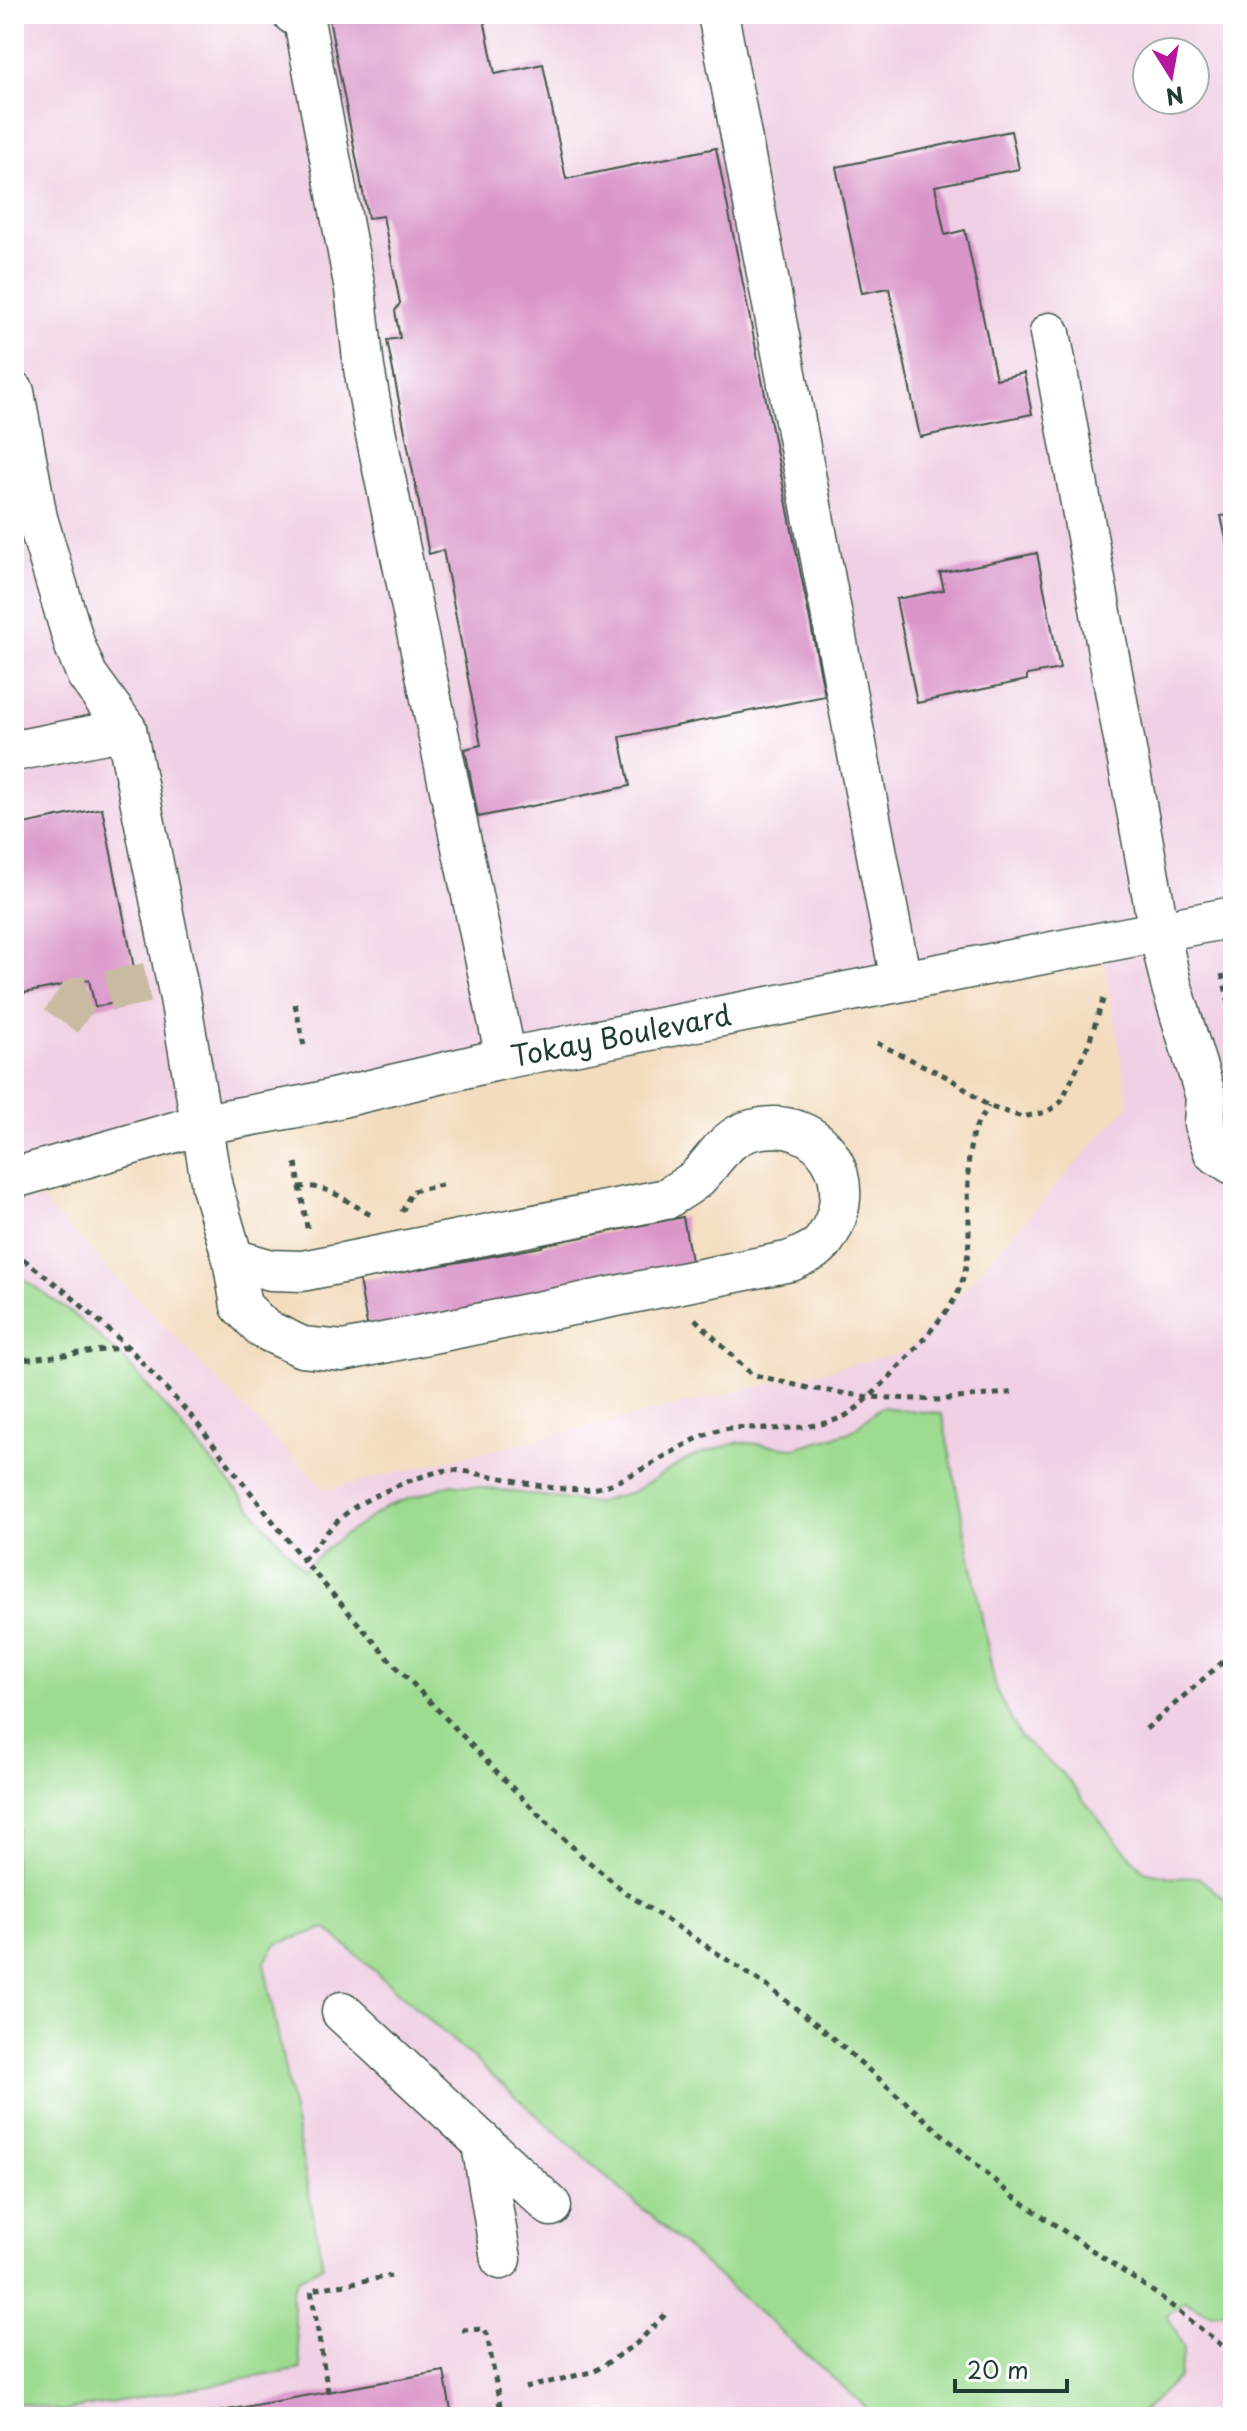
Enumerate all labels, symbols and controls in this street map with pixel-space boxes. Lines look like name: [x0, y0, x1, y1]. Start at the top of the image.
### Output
north arrow: [1131, 36, 1211, 116]
text: N: [1163, 79, 1187, 115]
street label: Tokay Boulevard: [507, 992, 734, 1077]
scale bar: [955, 2343, 1067, 2393]
text: 20 m: [967, 2351, 1029, 2387]

